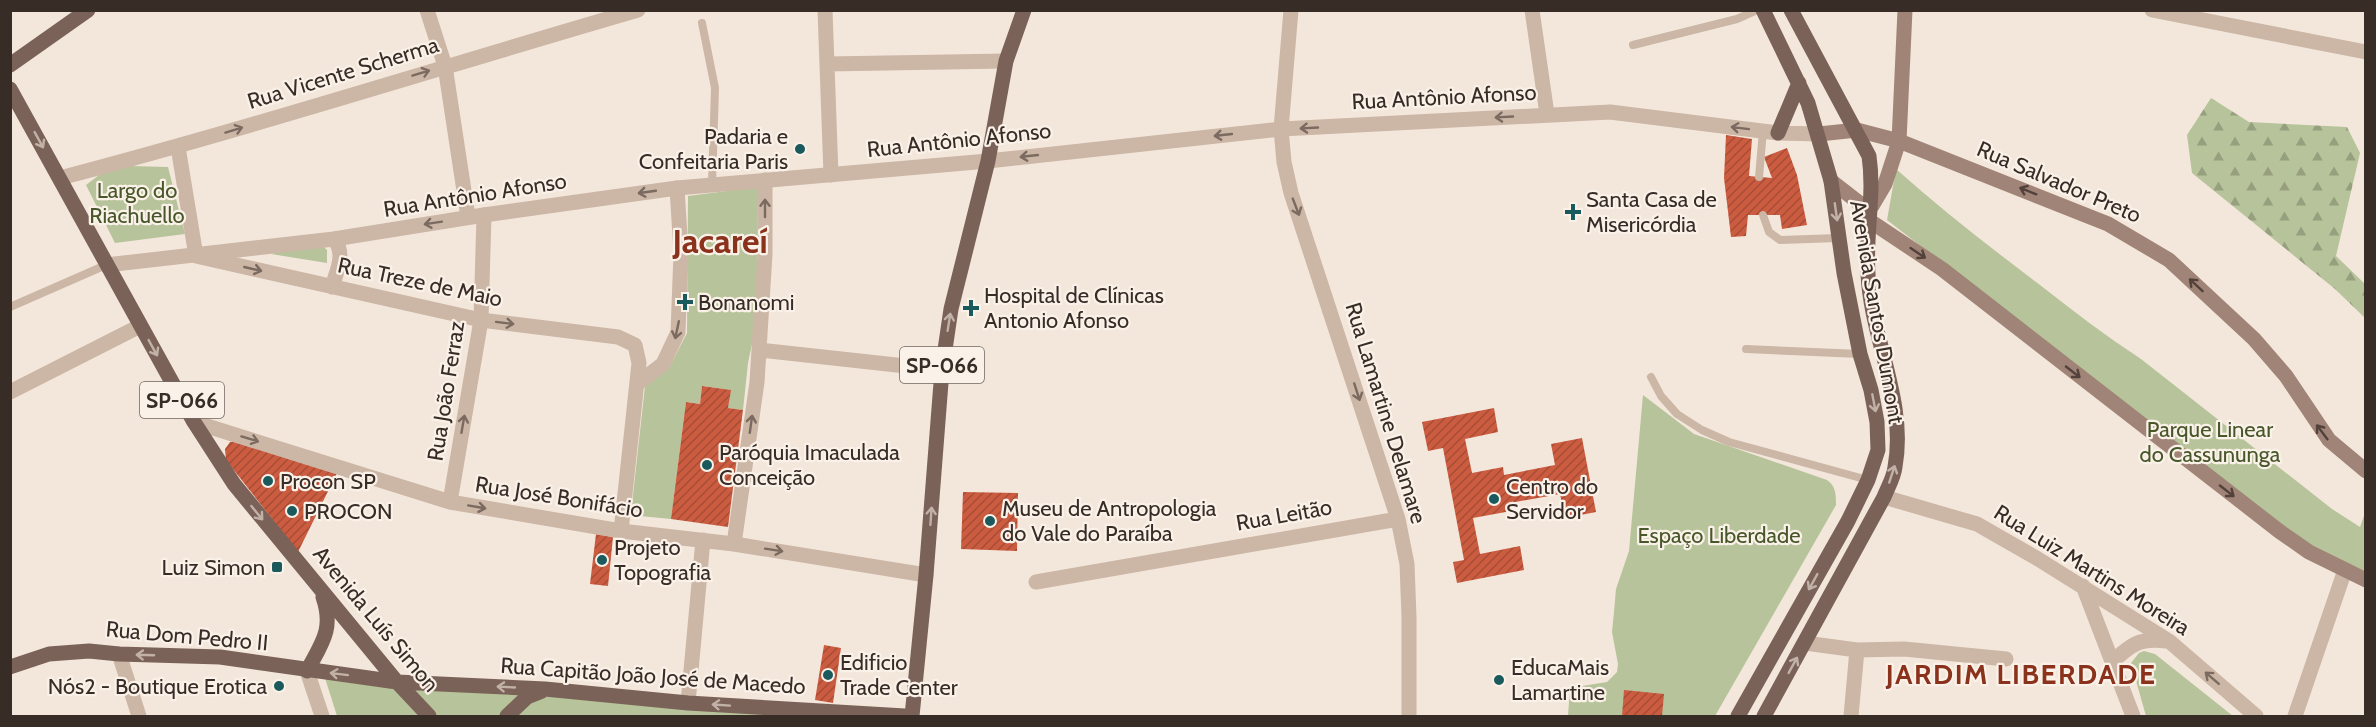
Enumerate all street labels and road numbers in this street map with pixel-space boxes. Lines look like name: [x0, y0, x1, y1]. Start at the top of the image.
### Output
street label: Rua Vicente Scherma: [244, 31, 442, 115]
street label: Rua Antônio Afonso: [1351, 79, 1537, 115]
street label: Rua Antônio Afonso: [866, 117, 1052, 163]
street label: Rua Salvador Preto: [1973, 135, 2145, 229]
street label: Rua Antônio Afonso: [382, 167, 568, 223]
street label: Avenida Santos Dumont: [1844, 198, 1910, 427]
street label: Rua Treze de Maio: [335, 251, 505, 313]
street label: Rua Lamartine Delamare: [1340, 299, 1432, 527]
street label: Rua João Ferraz: [422, 319, 470, 463]
road number: SP-066: [900, 347, 984, 383]
road number: SP-066: [140, 382, 224, 418]
street label: Rua José Bonifácio: [473, 470, 645, 524]
street label: Rua Leitão: [1234, 493, 1334, 537]
street label: Rua Luiz Martins Moreira: [1989, 499, 2195, 641]
street label: Avenida Luís Simon: [307, 541, 445, 697]
street label: Rua Dom Pedro II: [105, 615, 269, 657]
street label: Rua Capitão João José de Macedo: [499, 652, 807, 700]

